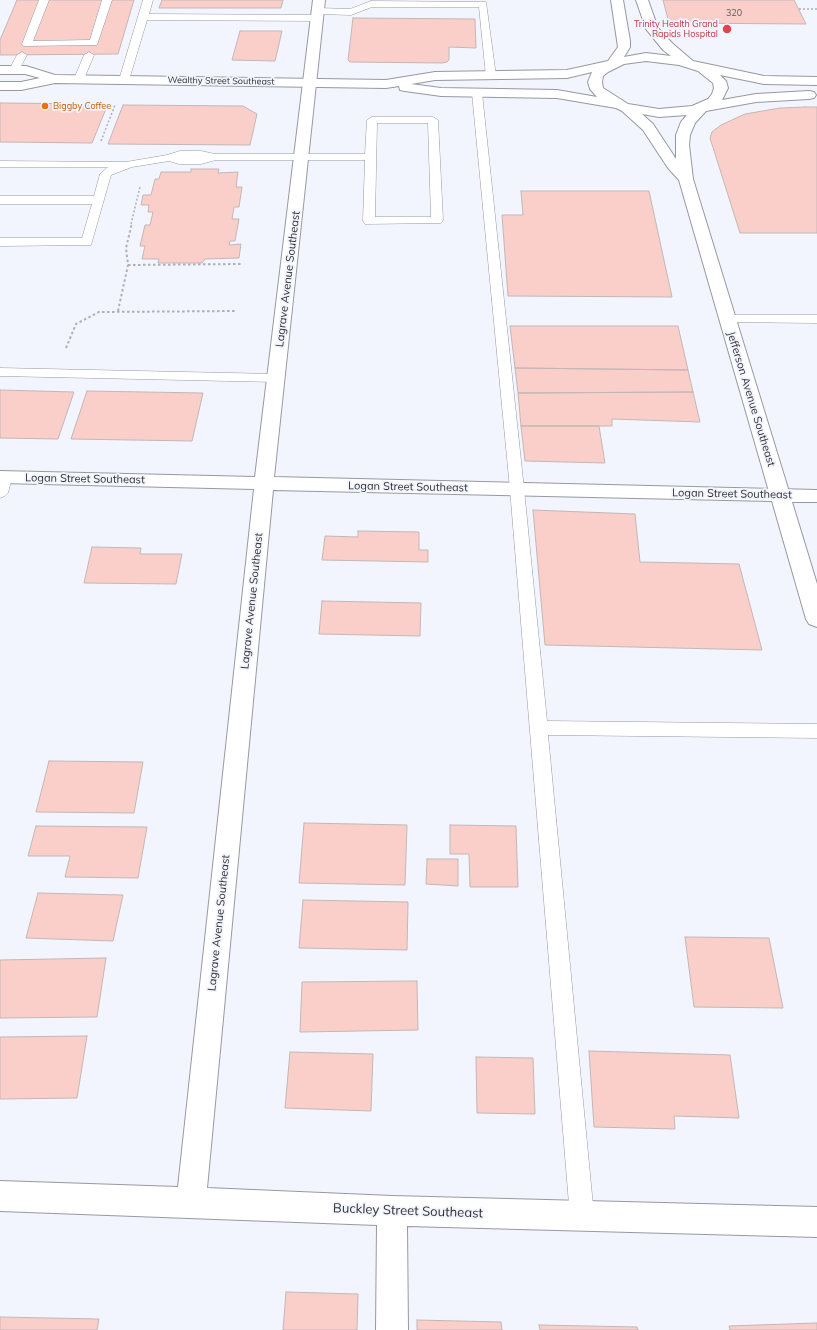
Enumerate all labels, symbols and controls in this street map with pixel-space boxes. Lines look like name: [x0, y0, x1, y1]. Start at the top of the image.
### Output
house number: 320: [726, 8, 742, 18]
place label: Trinity Health Grand Rapids Hospital: [634, 19, 718, 40]
marker: Trinity Health Grand Rapids Hospital: [721, 23, 733, 35]
street label: Wealthy Street Southeast: [167, 75, 275, 87]
marker: Biggby Coffee: [40, 101, 50, 111]
place label: Biggby Coffee: [53, 101, 111, 111]
street label: Lagrave Avenue Southeast: [273, 210, 303, 348]
street label: Jefferson Avenue Southeast: [724, 330, 778, 468]
street label: Logan Street Southeast: [25, 471, 145, 487]
street label: Logan Street Southeast: [348, 479, 468, 495]
street label: Logan Street Southeast: [672, 486, 792, 502]
street label: Lagrave Avenue Southeast: [238, 532, 266, 670]
street label: Lagrave Avenue Southeast: [205, 854, 233, 992]
street label: Buckley Street Southeast: [333, 1201, 483, 1221]

